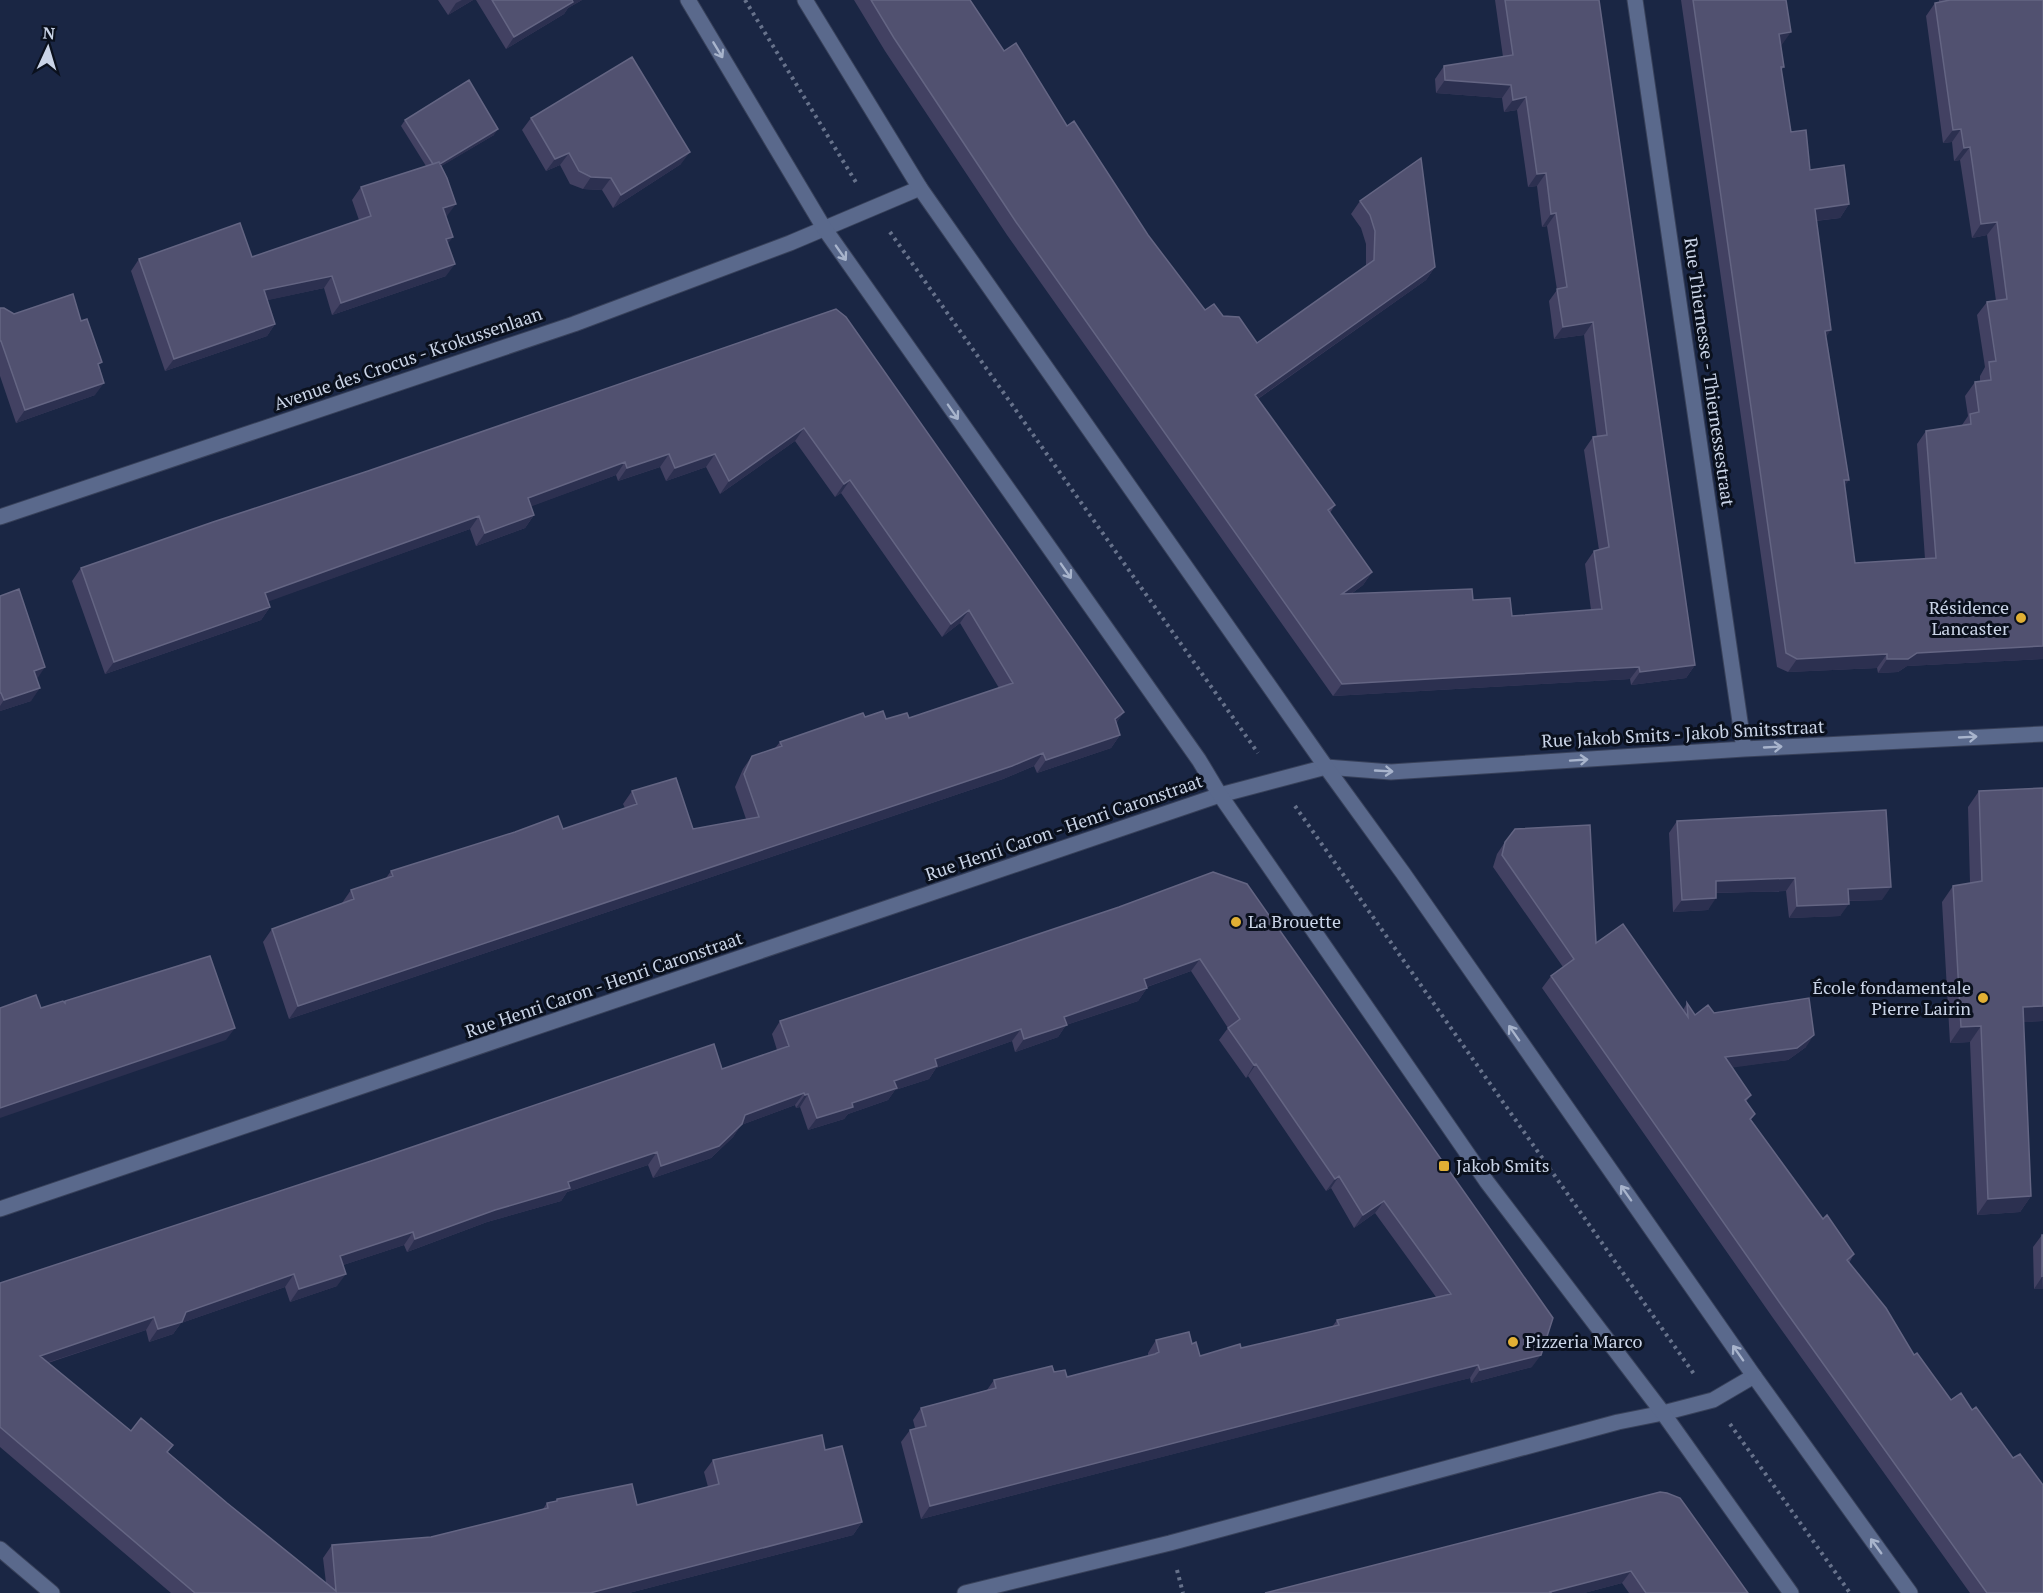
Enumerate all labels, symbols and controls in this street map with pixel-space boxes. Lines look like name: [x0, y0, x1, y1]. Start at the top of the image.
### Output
north arrow: [18, 18, 78, 78]
text: N: [42, 22, 56, 44]
one-way arrow: [712, 41, 724, 58]
street label: Rue Thiernesse - Thiernessestraat: [1679, 236, 1741, 508]
one-way arrow: [835, 244, 847, 260]
street label: Avenue des Crocus - Krokussenlaan: [270, 301, 545, 415]
one-way arrow: [947, 403, 960, 419]
one-way arrow: [1060, 563, 1072, 579]
place label: Résidence Lancaster: [1929, 595, 2009, 640]
marker: Résidence Lancaster: [2014, 611, 2028, 625]
street label: Rue Jakob Smits - Jakob Smitsstraat: [1541, 714, 1825, 752]
one-way arrow: [1958, 732, 1978, 743]
one-way arrow: [1763, 742, 1783, 753]
one-way arrow: [1568, 754, 1588, 765]
one-way arrow: [1374, 766, 1394, 777]
street label: Rue Henri Caron - Henri Caronstraat: [922, 768, 1206, 886]
place label: La Brouette: [1248, 909, 1341, 933]
marker: La Brouette: [1229, 915, 1243, 929]
street label: Rue Henri Caron - Henri Caronstraat: [462, 925, 746, 1043]
place label: École fondamentale Pierre Lairin: [1813, 975, 1971, 1020]
marker: École fondamentale Pierre Lairin: [1976, 991, 1990, 1005]
one-way arrow: [1508, 1026, 1520, 1042]
place label: Jakob Smits: [1456, 1153, 1550, 1177]
marker: Jakob Smits: [1437, 1159, 1451, 1173]
one-way arrow: [1620, 1186, 1632, 1202]
place label: Pizzeria Marco: [1525, 1329, 1643, 1353]
marker: Pizzeria Marco: [1506, 1335, 1520, 1349]
one-way arrow: [1732, 1345, 1744, 1362]
one-way arrow: [1870, 1538, 1882, 1554]

